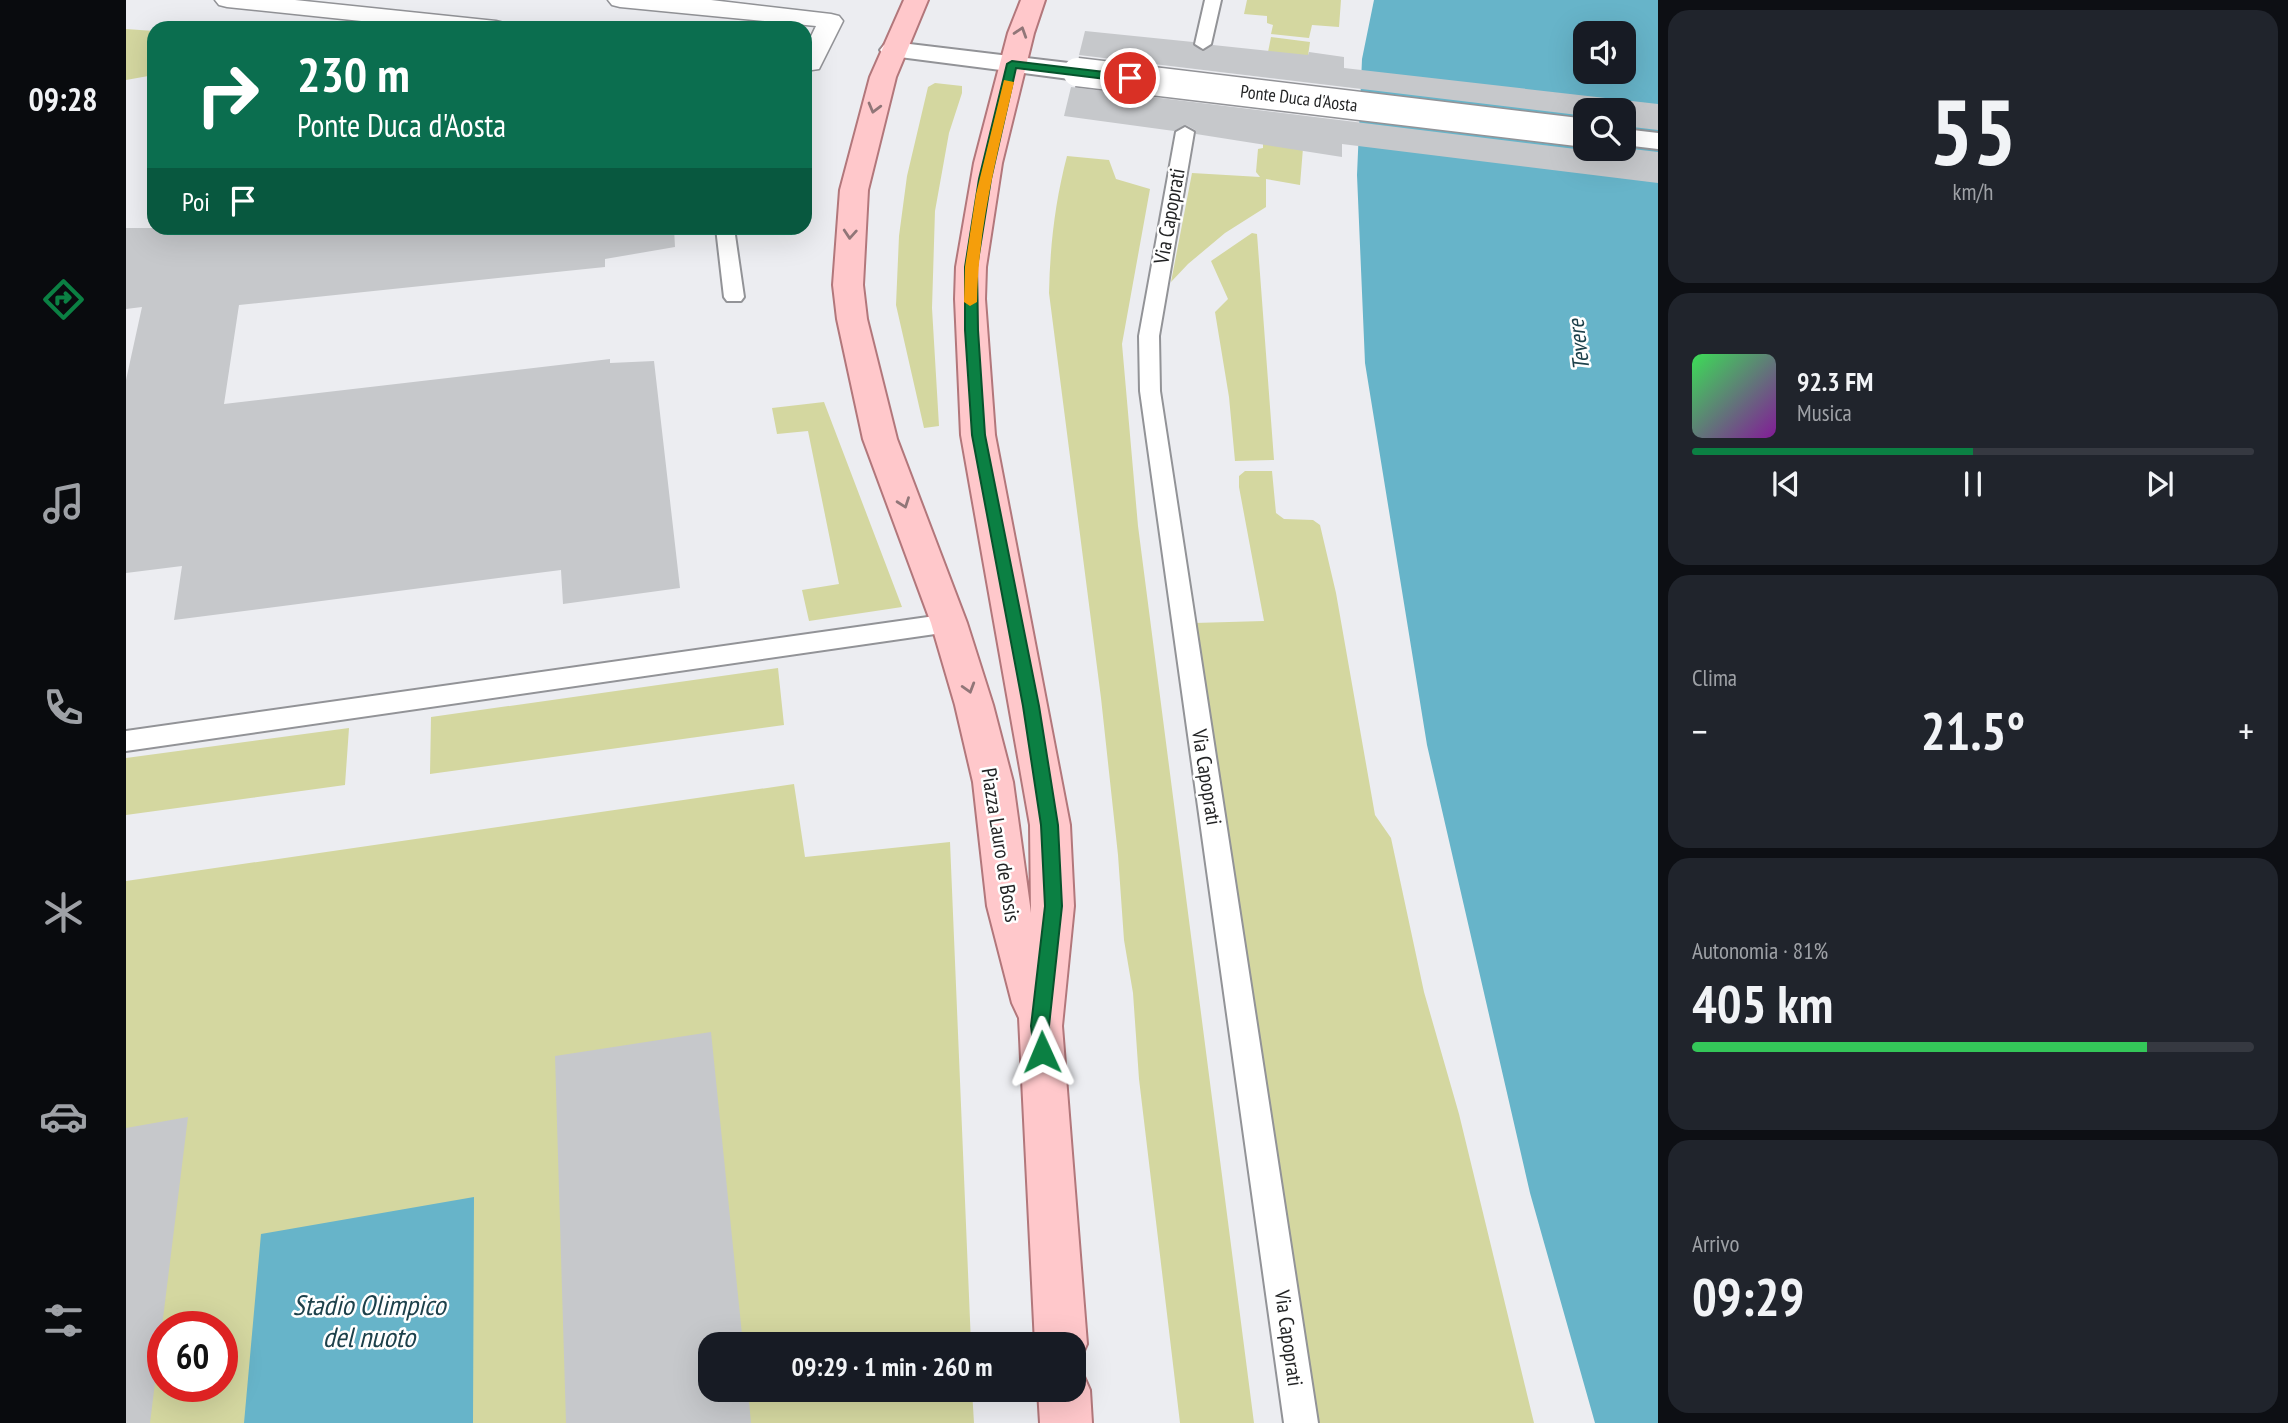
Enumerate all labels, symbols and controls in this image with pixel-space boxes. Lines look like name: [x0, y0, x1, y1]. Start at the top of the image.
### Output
map controls: [1573, 21, 1636, 161]
button: sound: [1573, 21, 1636, 84]
one-way arrow: [1013, 26, 1028, 38]
text: 230 m: [297, 42, 410, 106]
pin: [1100, 48, 1160, 108]
icon: right: [182, 49, 273, 140]
icon: arrive: [1111, 59, 1149, 97]
text: 55: [1930, 72, 2017, 190]
text: 09:28: [28, 78, 98, 120]
street label: Ponte Duca d'Aosta: [1239, 79, 1359, 117]
button: search: [1573, 98, 1636, 161]
one-way arrow: [868, 102, 882, 114]
text: Ponte Duca d'Aosta: [297, 104, 506, 146]
street label: Via Capoprati: [1147, 166, 1191, 267]
text: km/h: [1953, 177, 1993, 206]
icon: arrive: [224, 182, 262, 220]
text: Poi: [182, 185, 210, 218]
one-way arrow: [843, 229, 858, 240]
icon: directions: [39, 275, 88, 324]
water label: Tevere: [1560, 316, 1596, 372]
text: 92.3 FM: [1797, 365, 1873, 398]
text: Musica: [1797, 398, 1852, 427]
icon: previous: [1767, 465, 1805, 503]
icon: pause: [1954, 465, 1992, 503]
icon: next: [2141, 465, 2179, 503]
icon: music: [39, 479, 88, 528]
one-way arrow: [896, 496, 910, 508]
text: Clima: [1692, 663, 1737, 692]
one-way arrow: [960, 682, 975, 694]
icon: phone: [39, 683, 88, 732]
text: 21.5°: [1921, 697, 2025, 764]
text: −: [1692, 706, 1708, 755]
text: +: [2238, 706, 2254, 755]
street label: Via Capoprati: [1186, 726, 1228, 827]
street label: Piazza Lauro de Bosis: [975, 766, 1027, 924]
icon: climate: [39, 888, 88, 937]
text: Autonomia · 81%: [1692, 936, 1828, 965]
text: 405 km: [1692, 970, 1833, 1037]
position arrow: [1005, 1015, 1079, 1089]
icon: car: [39, 1092, 88, 1141]
text: Arrivo: [1692, 1229, 1739, 1258]
text: 09:29: [1692, 1263, 1804, 1330]
water label: Stadio Olimpico del nuoto: [292, 1286, 447, 1355]
street label: Via Capoprati: [1269, 1287, 1309, 1388]
icon: filters: [39, 1296, 88, 1345]
speed limit sign: 60: [147, 1311, 238, 1402]
text: 09:29 · 1 min · 260 m: [792, 1350, 992, 1383]

